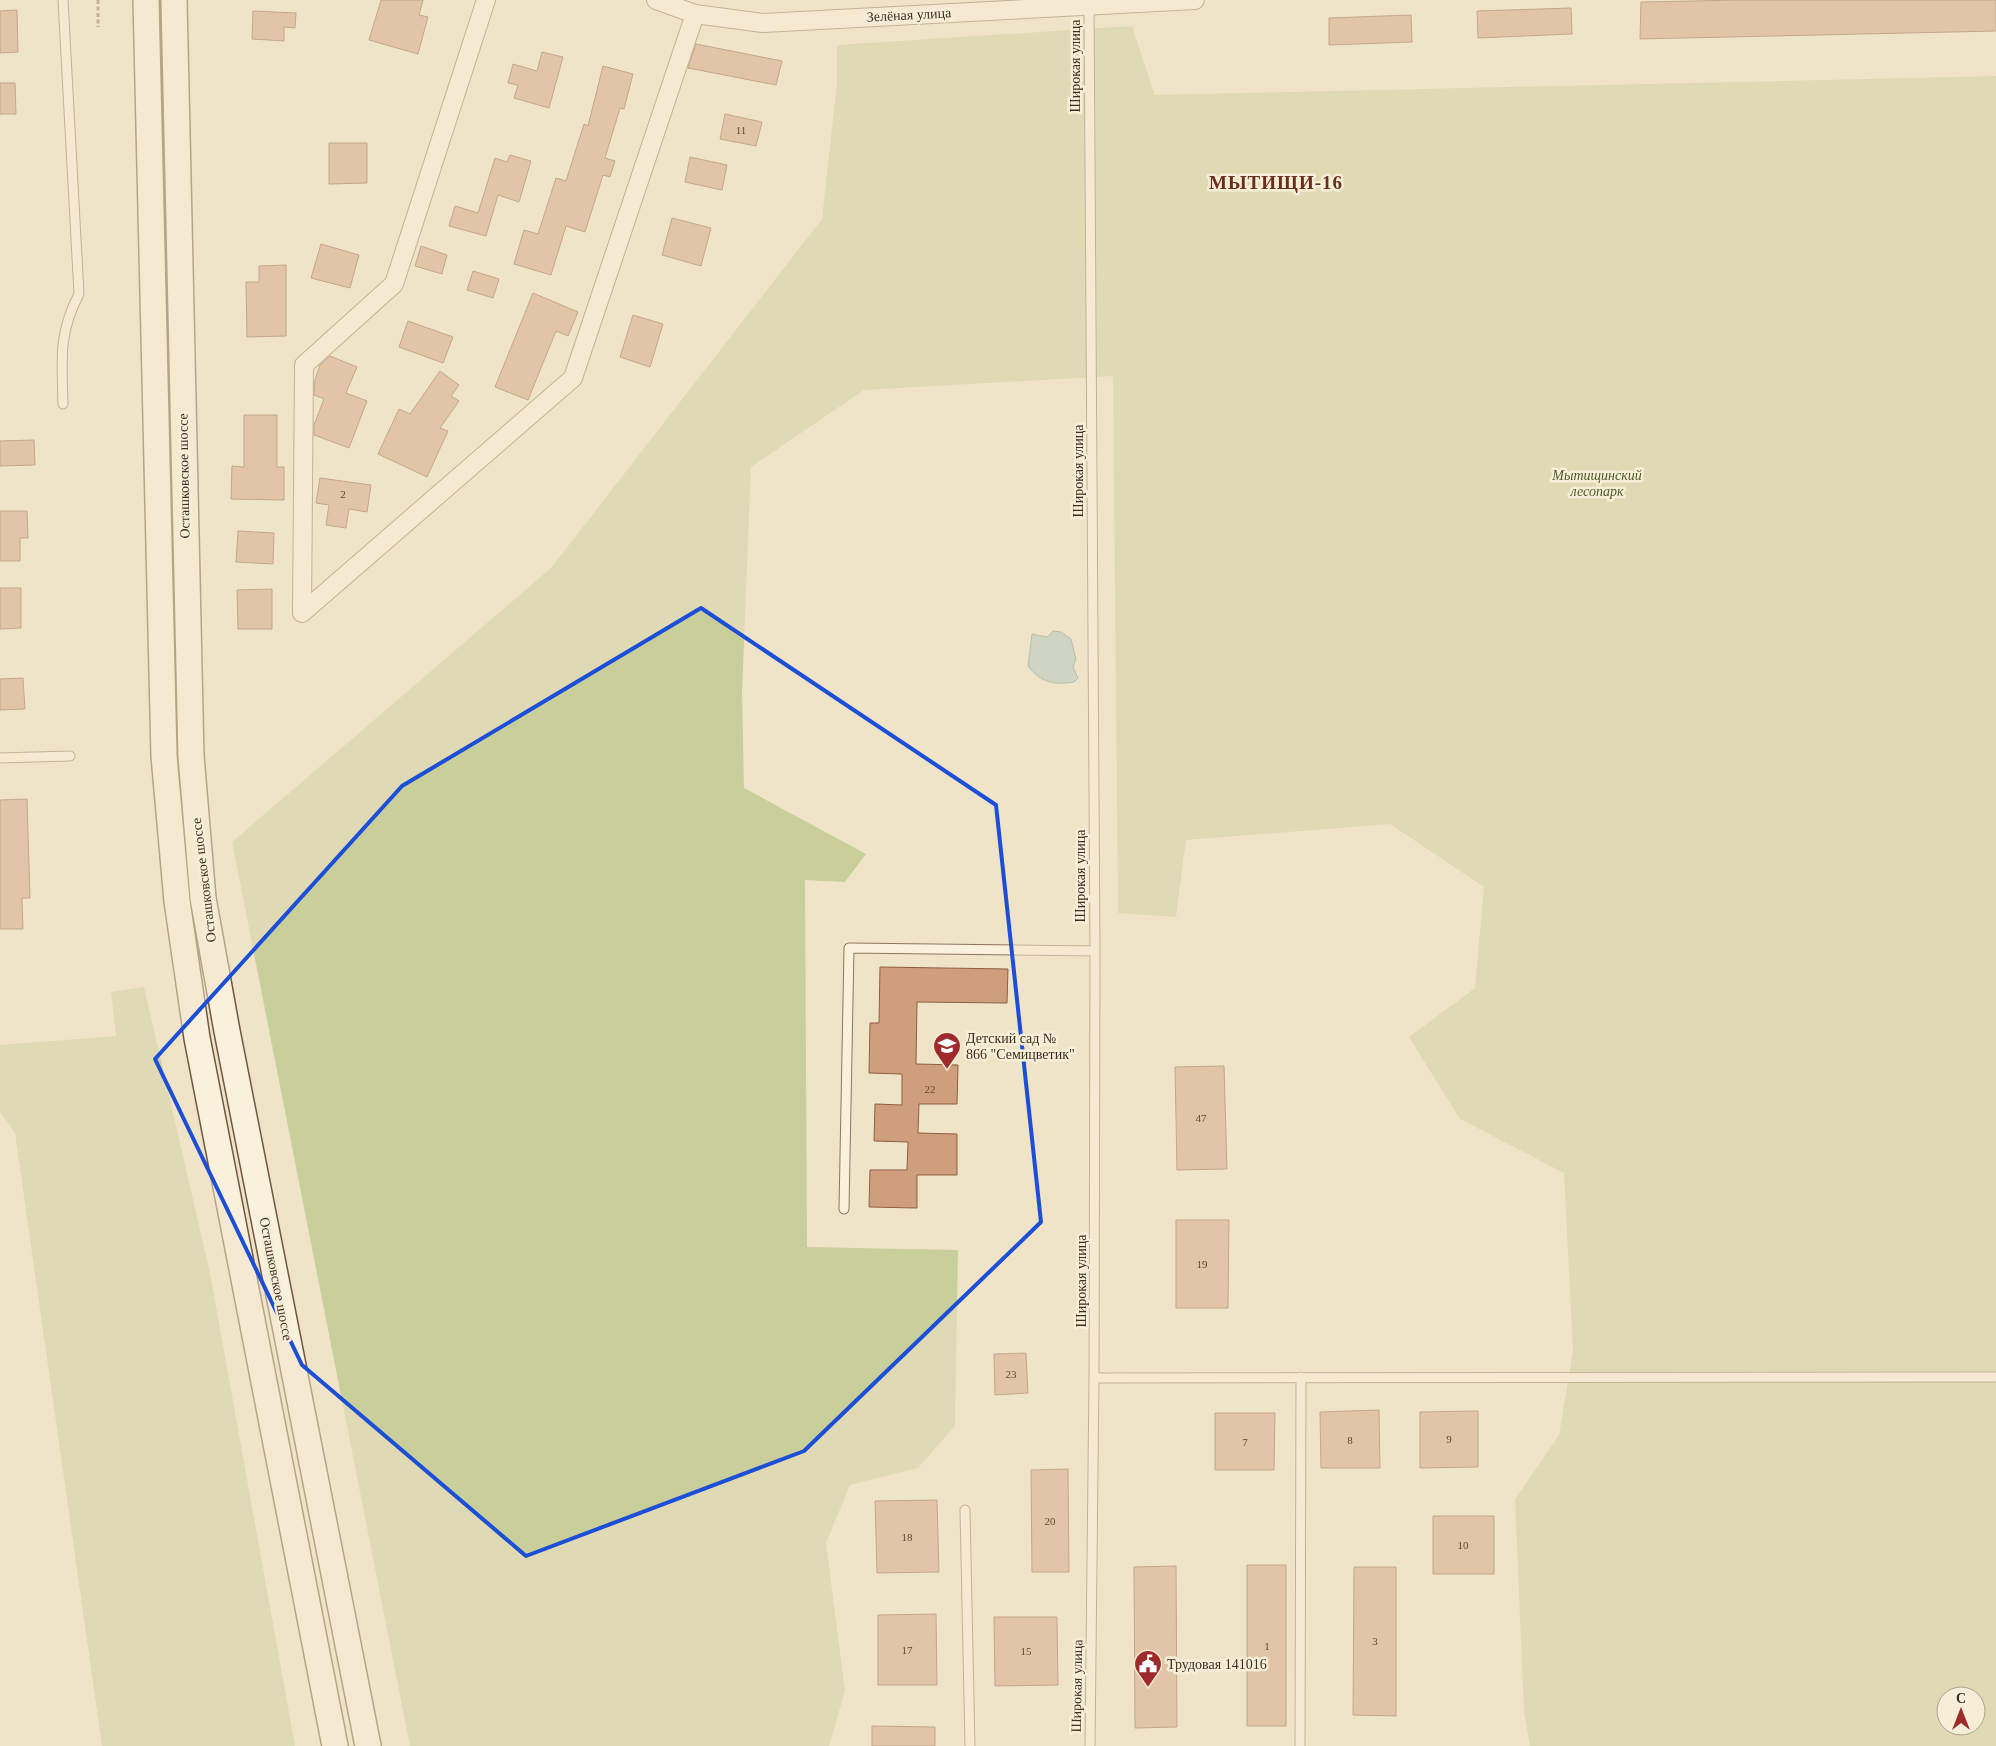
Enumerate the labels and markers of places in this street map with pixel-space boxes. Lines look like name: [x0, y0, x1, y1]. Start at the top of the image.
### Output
school or university icon: Детский сад № 866 "Семицветик": [932, 1031, 962, 1070]
place label: Детский сад № 866 "Семицветик": [966, 1031, 1075, 1062]
public building icon: Трудовая 141016: [1133, 1649, 1163, 1688]
place label: Трудовая 141016: [1167, 1657, 1267, 1672]

